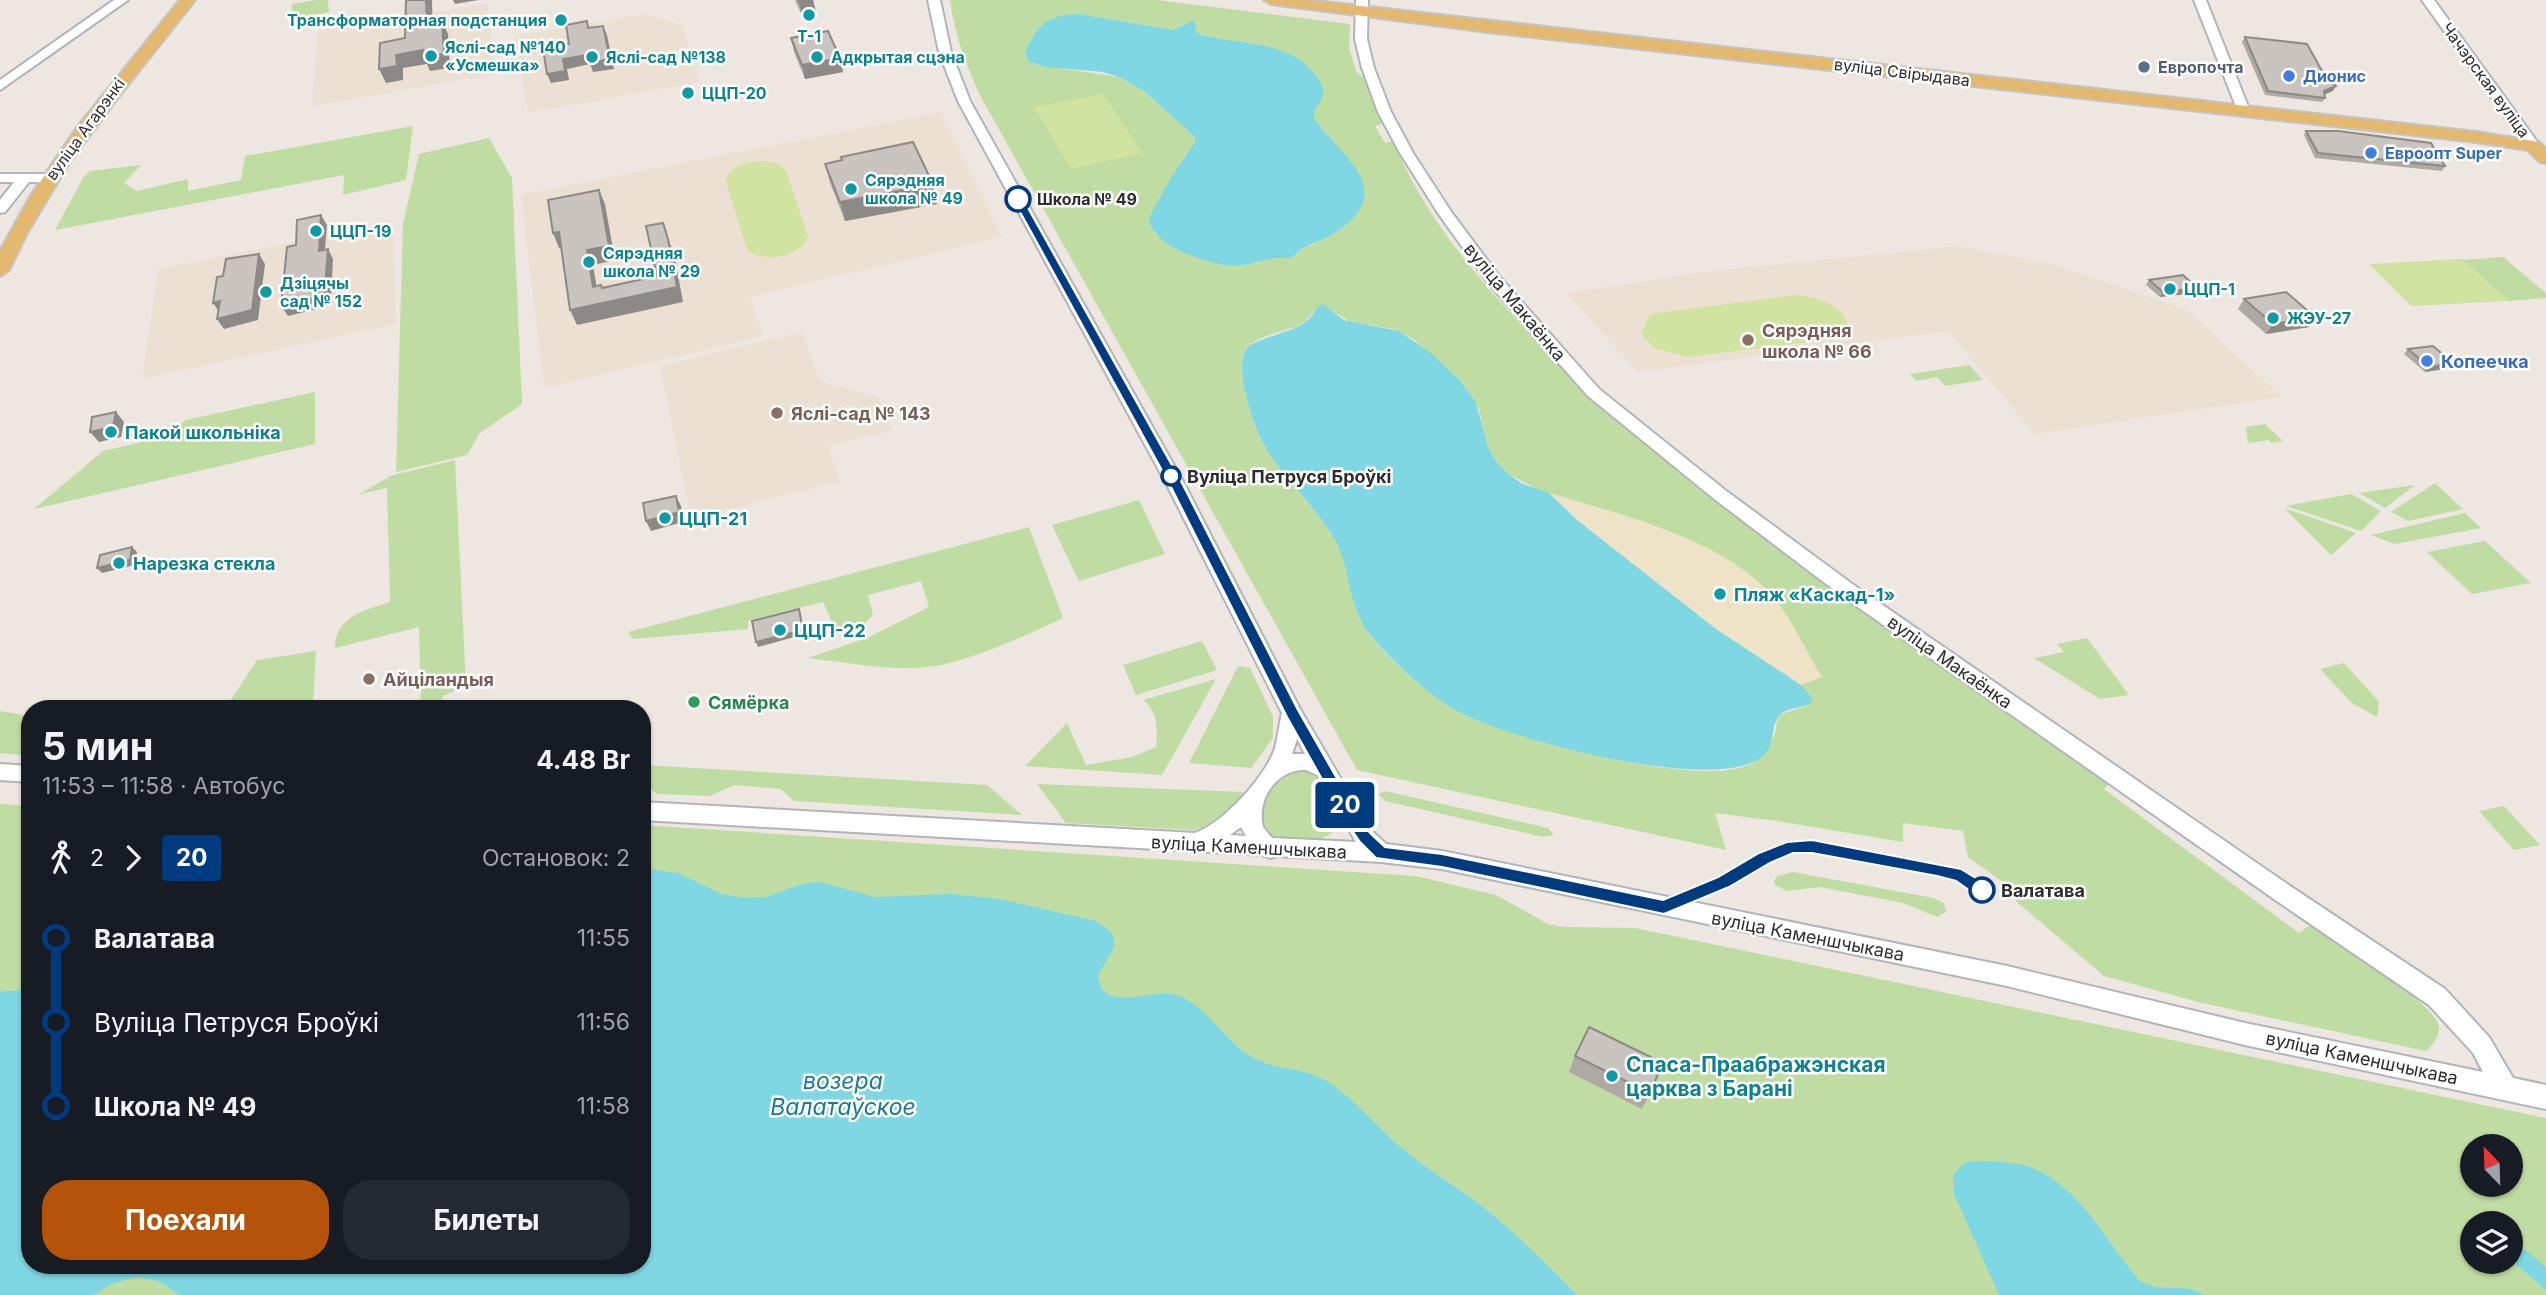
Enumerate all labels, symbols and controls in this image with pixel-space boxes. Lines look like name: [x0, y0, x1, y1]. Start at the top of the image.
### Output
marker: Т-1: [801, 7, 817, 23]
place label: Трансформаторная подстанция: [287, 10, 547, 30]
marker: Трансформаторная подстанция: [553, 12, 569, 28]
street label: Чачэрская вуліца: [2438, 19, 2534, 141]
place label: Т-1: [797, 26, 821, 46]
place label: Яслі-сад №140 «Усмешка»: [445, 37, 566, 75]
place label: Яслі-сад №138: [606, 47, 726, 67]
place label: Адкрытая сцэна: [831, 47, 965, 67]
marker: Яслі-сад №140 «Усмешка»: [423, 48, 439, 64]
marker: Яслі-сад №138: [584, 49, 600, 65]
marker: Адкрытая сцэна: [809, 49, 825, 65]
street label: вуліца Свірыдава: [1833, 54, 1971, 90]
place label: Европочта: [2158, 57, 2243, 77]
marker: Европочта: [2136, 59, 2152, 75]
place label: Дионис: [2303, 66, 2366, 86]
marker: Дионис: [2281, 68, 2297, 84]
street label: вуліца Агарэнкі: [41, 74, 129, 184]
place label: ЦЦП-20: [702, 83, 767, 103]
marker: ЦЦП-20: [680, 85, 696, 101]
place label: Евроопт Super: [2385, 143, 2502, 163]
marker: Евроопт Super: [2363, 145, 2379, 161]
place label: Сярэдняя школа № 49: [865, 170, 963, 208]
marker: Сярэдняя школа № 49: [843, 181, 859, 197]
marker: Школа № 49: [1005, 186, 1031, 212]
place label: Школа № 49: [1037, 189, 1137, 209]
place label: ЦЦП-19: [330, 221, 391, 241]
marker: ЦЦП-19: [308, 223, 324, 239]
street label: вуліца Макаёнка: [1460, 239, 1570, 365]
place label: Сярэдняя школа № 29: [603, 243, 700, 281]
marker: Сярэдняя школа № 29: [581, 254, 597, 270]
place label: Дзіцячы сад № 152: [280, 273, 362, 311]
place label: ЦЦП-1: [2184, 279, 2235, 299]
marker: ЦЦП-1: [2162, 281, 2178, 297]
marker: Дзіцячы сад № 152: [258, 284, 274, 300]
place label: ЖЭУ-27: [2287, 308, 2351, 328]
marker: ЖЭУ-27: [2265, 310, 2281, 326]
place label: Сярэдняя школа № 66: [1762, 320, 1872, 362]
marker: Сярэдняя школа № 66: [1740, 332, 1756, 348]
place label: Копеечка: [2441, 351, 2529, 372]
marker: Копеечка: [2419, 353, 2435, 369]
place label: Яслі-сад № 143: [791, 403, 931, 424]
marker: Яслі-сад № 143: [769, 405, 785, 421]
place label: Пакой школьніка: [125, 422, 281, 443]
marker: Пакой школьніка: [103, 424, 119, 440]
marker: Вуліца Петруся Броўкі: [1161, 466, 1181, 486]
place label: Вуліца Петруся Броўкі: [1187, 466, 1391, 487]
place label: ЦЦП-21: [679, 508, 747, 529]
marker: ЦЦП-21: [657, 510, 673, 526]
place label: Нарезка стекла: [133, 553, 275, 574]
marker: Нарезка стекла: [111, 555, 127, 571]
place label: Пляж «Каскад-1»: [1734, 584, 1896, 605]
marker: Пляж «Каскад-1»: [1712, 586, 1728, 602]
street label: вуліца Макаёнка: [1884, 611, 2016, 713]
place label: ЦЦП-22: [794, 620, 866, 641]
marker: ЦЦП-22: [772, 622, 788, 638]
place label: Айціландыя: [383, 669, 494, 690]
marker: Айціландыя: [361, 671, 377, 687]
place label: Сямёрка: [708, 692, 789, 713]
marker: Сямёрка: [686, 694, 702, 710]
text: 5 мин: [42, 723, 153, 769]
text: 4.48 Br: [536, 744, 630, 775]
text: 11:53 – 11:58 · Автобус: [42, 772, 285, 800]
line badge: 20: [1314, 782, 1376, 828]
text: 20: [1329, 790, 1361, 819]
street label: вуліца Каменшчыкава: [1151, 831, 1347, 863]
icon: walk: [42, 839, 80, 877]
icon: forward: [114, 839, 152, 877]
text: 20: [176, 843, 207, 872]
text: 2: [90, 844, 104, 872]
text: Остановок: 2: [482, 844, 630, 872]
marker: Валатава: [1969, 877, 1995, 903]
place label: Валатава: [2001, 880, 2085, 901]
street label: вуліца Каменшчыкава: [1710, 907, 1906, 965]
text: Валатава: [94, 923, 215, 954]
text: 11:55: [577, 924, 630, 952]
text: Вуліца Петруся Броўкі: [94, 1007, 379, 1038]
text: 11:56: [576, 1008, 630, 1036]
street label: вуліца Каменшчыкава: [2264, 1027, 2460, 1089]
place label: Спаса-Праабражэнская царква з Барані: [1626, 1052, 1886, 1101]
water label: возера Валатаўское: [770, 1067, 916, 1121]
marker: Спаса-Праабражэнская царква з Барані: [1604, 1068, 1620, 1084]
text: Школа № 49: [94, 1091, 256, 1122]
text: 11:58: [576, 1092, 630, 1120]
north arrow: [2460, 1134, 2524, 1197]
map controls: [2460, 1134, 2523, 1274]
button: Поехали: [42, 1180, 329, 1260]
button: Билеты: [343, 1180, 630, 1260]
button: layers: [2460, 1211, 2523, 1274]

